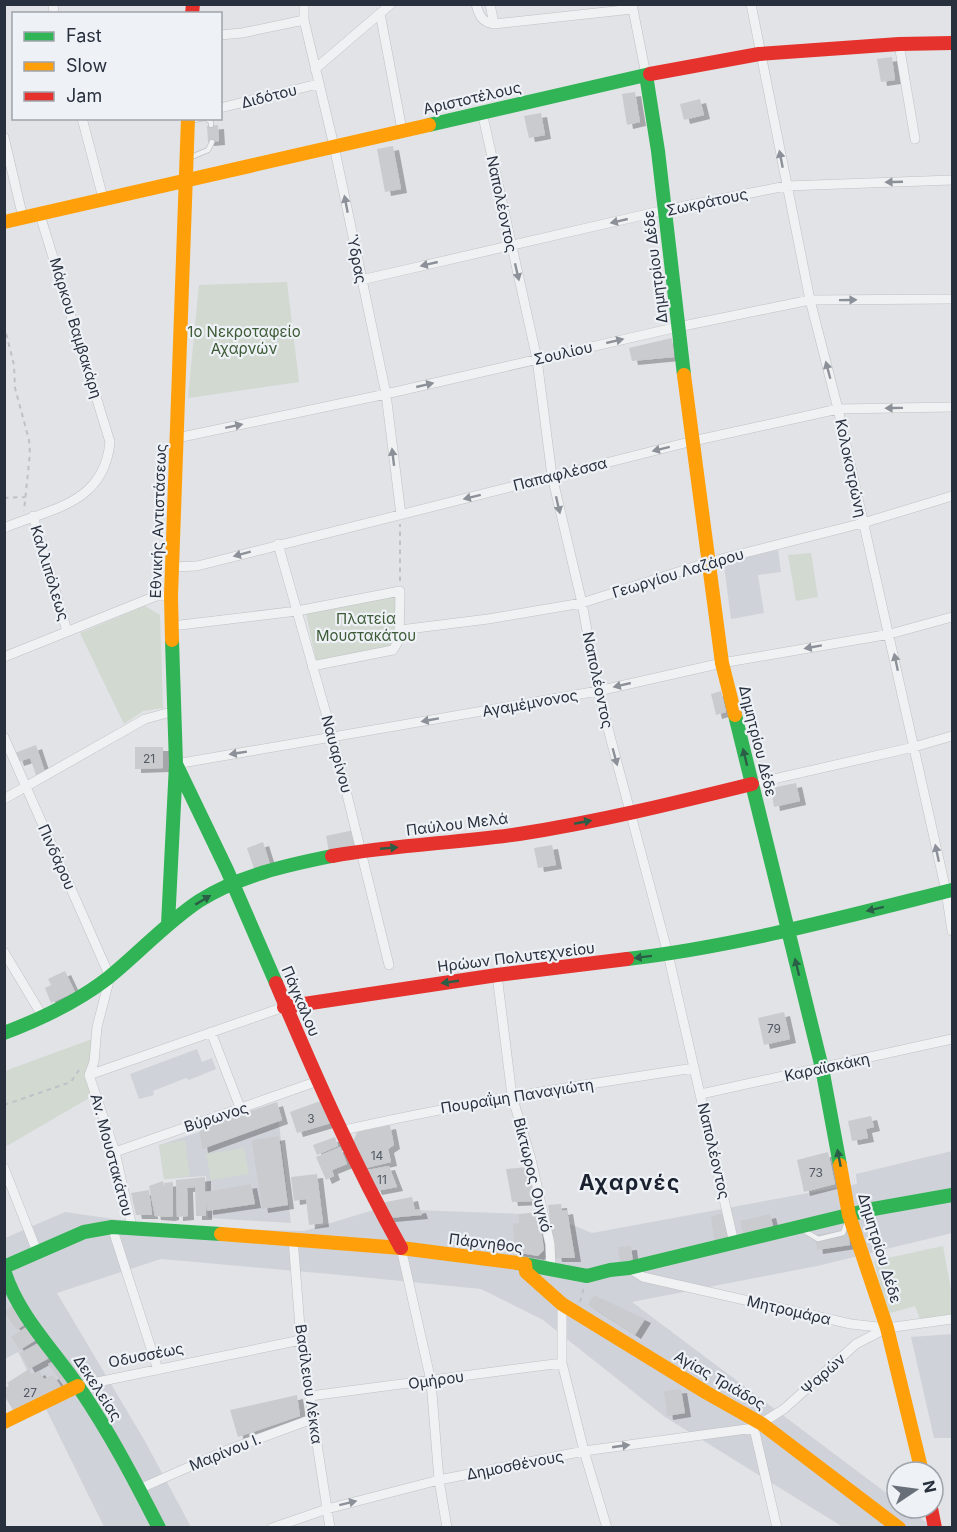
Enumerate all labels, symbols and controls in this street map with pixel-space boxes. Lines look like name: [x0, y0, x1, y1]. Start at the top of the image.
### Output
legend: [12, 12, 222, 120]
text: Fast: [66, 25, 102, 46]
text: Slow: [66, 55, 107, 76]
street label: Αριστοτέλους: [421, 77, 523, 119]
street label: Διδότου: [239, 80, 299, 112]
text: Jam: [66, 85, 102, 106]
one-way arrow: [775, 150, 785, 169]
street label: Ναπολέοντος: [482, 154, 522, 254]
one-way arrow: [885, 177, 904, 186]
street label: Σωκράτους: [665, 184, 749, 220]
one-way arrow: [341, 194, 350, 213]
street label: Δημητρίου Δέδε: [639, 209, 671, 325]
one-way arrow: [610, 216, 628, 226]
street label: Ύδρας: [343, 233, 371, 285]
street label: Μάρκου Βαμβακάρη: [46, 255, 106, 401]
one-way arrow: [419, 260, 438, 270]
one-way arrow: [512, 263, 522, 281]
one-way arrow: [838, 295, 857, 305]
park label: 1ο Νεκροταφείο Αχαρνών: [187, 322, 301, 358]
one-way arrow: [606, 336, 624, 346]
street label: Σουλίου: [532, 337, 594, 369]
one-way arrow: [823, 361, 832, 379]
one-way arrow: [416, 380, 434, 390]
one-way arrow: [885, 403, 904, 413]
street label: Κολοκοτρώνη: [831, 417, 871, 519]
one-way arrow: [225, 421, 244, 430]
street label: Εθνικής Αντιστάσεως: [146, 443, 170, 599]
one-way arrow: [652, 444, 671, 454]
one-way arrow: [389, 447, 398, 466]
street label: Παπαφλέσσα: [511, 453, 609, 495]
one-way arrow: [463, 492, 482, 502]
one-way arrow: [554, 496, 564, 514]
street label: Καλλιπόλεως: [26, 523, 74, 623]
street label: Γεωργίου Λαζάρου: [610, 544, 746, 602]
one-way arrow: [233, 549, 252, 559]
park label: Πλατεία Μουστακάτου: [316, 609, 416, 645]
street label: Ναπολέοντος: [578, 630, 618, 730]
one-way arrow: [804, 643, 823, 652]
one-way arrow: [890, 653, 900, 671]
one-way arrow: [613, 681, 632, 691]
street label: Δημητρίου Δέδε: [735, 683, 781, 799]
street label: Αγαμέμνονος: [481, 685, 579, 721]
street label: Ναυαρίνου: [317, 713, 357, 795]
one-way arrow: [421, 716, 440, 725]
one-way arrow: [611, 748, 620, 766]
one-way arrow: [740, 748, 750, 767]
one-way arrow: [229, 749, 248, 758]
house number: 21: [143, 751, 155, 766]
street label: Παύλου Μελά: [405, 808, 509, 840]
one-way arrow: [573, 817, 592, 826]
street label: Πινδάρου: [34, 821, 80, 893]
one-way arrow: [380, 843, 399, 853]
one-way arrow: [932, 843, 942, 862]
one-way arrow: [195, 895, 212, 905]
one-way arrow: [866, 904, 885, 914]
street label: Ηρώων Πολυτεχνείου: [436, 938, 596, 976]
one-way arrow: [634, 953, 653, 962]
one-way arrow: [792, 958, 801, 976]
street label: Πάγκαλου: [278, 963, 324, 1039]
one-way arrow: [440, 977, 459, 986]
house number: 79: [767, 1021, 781, 1036]
street label: Καραϊσκάκη: [783, 1049, 871, 1085]
street label: Πουραΐμη Παναγιώτη: [439, 1075, 595, 1117]
street label: Αν. Μουστακάτου: [86, 1092, 138, 1218]
street label: Βύρωνος: [182, 1098, 250, 1136]
street label: Ναπολέοντος: [694, 1101, 734, 1201]
house number: 3: [307, 1111, 315, 1126]
street label: Βίκτωρος Ουγκό: [510, 1116, 556, 1234]
house number: 14: [371, 1148, 384, 1163]
one-way arrow: [834, 1148, 843, 1167]
house number: 73: [809, 1165, 823, 1180]
district label: Αχαρνές: [579, 1170, 681, 1195]
house number: 11: [377, 1172, 387, 1187]
street label: Δημητρίου Δέδε: [854, 1191, 906, 1305]
street label: Πάρνηθος: [448, 1229, 524, 1257]
street label: Μητρομάρα: [745, 1291, 833, 1329]
street label: Βασίλειου Λέκκα: [291, 1323, 327, 1445]
street label: Οδυσσέως: [107, 1338, 185, 1372]
street label: Αγίας Τριάδος: [671, 1346, 769, 1414]
street label: Ψαρών: [797, 1349, 849, 1399]
street label: Δεκελείας: [70, 1352, 126, 1424]
street label: Ομήρου: [407, 1367, 465, 1393]
house number: 27: [23, 1385, 37, 1400]
street label: Μαρίνου Ι.: [186, 1429, 264, 1475]
one-way arrow: [611, 1442, 630, 1451]
street label: Δημοσθένους: [465, 1446, 565, 1484]
north arrow: [885, 1460, 945, 1520]
text: N: [918, 1478, 941, 1495]
one-way arrow: [339, 1498, 357, 1508]

